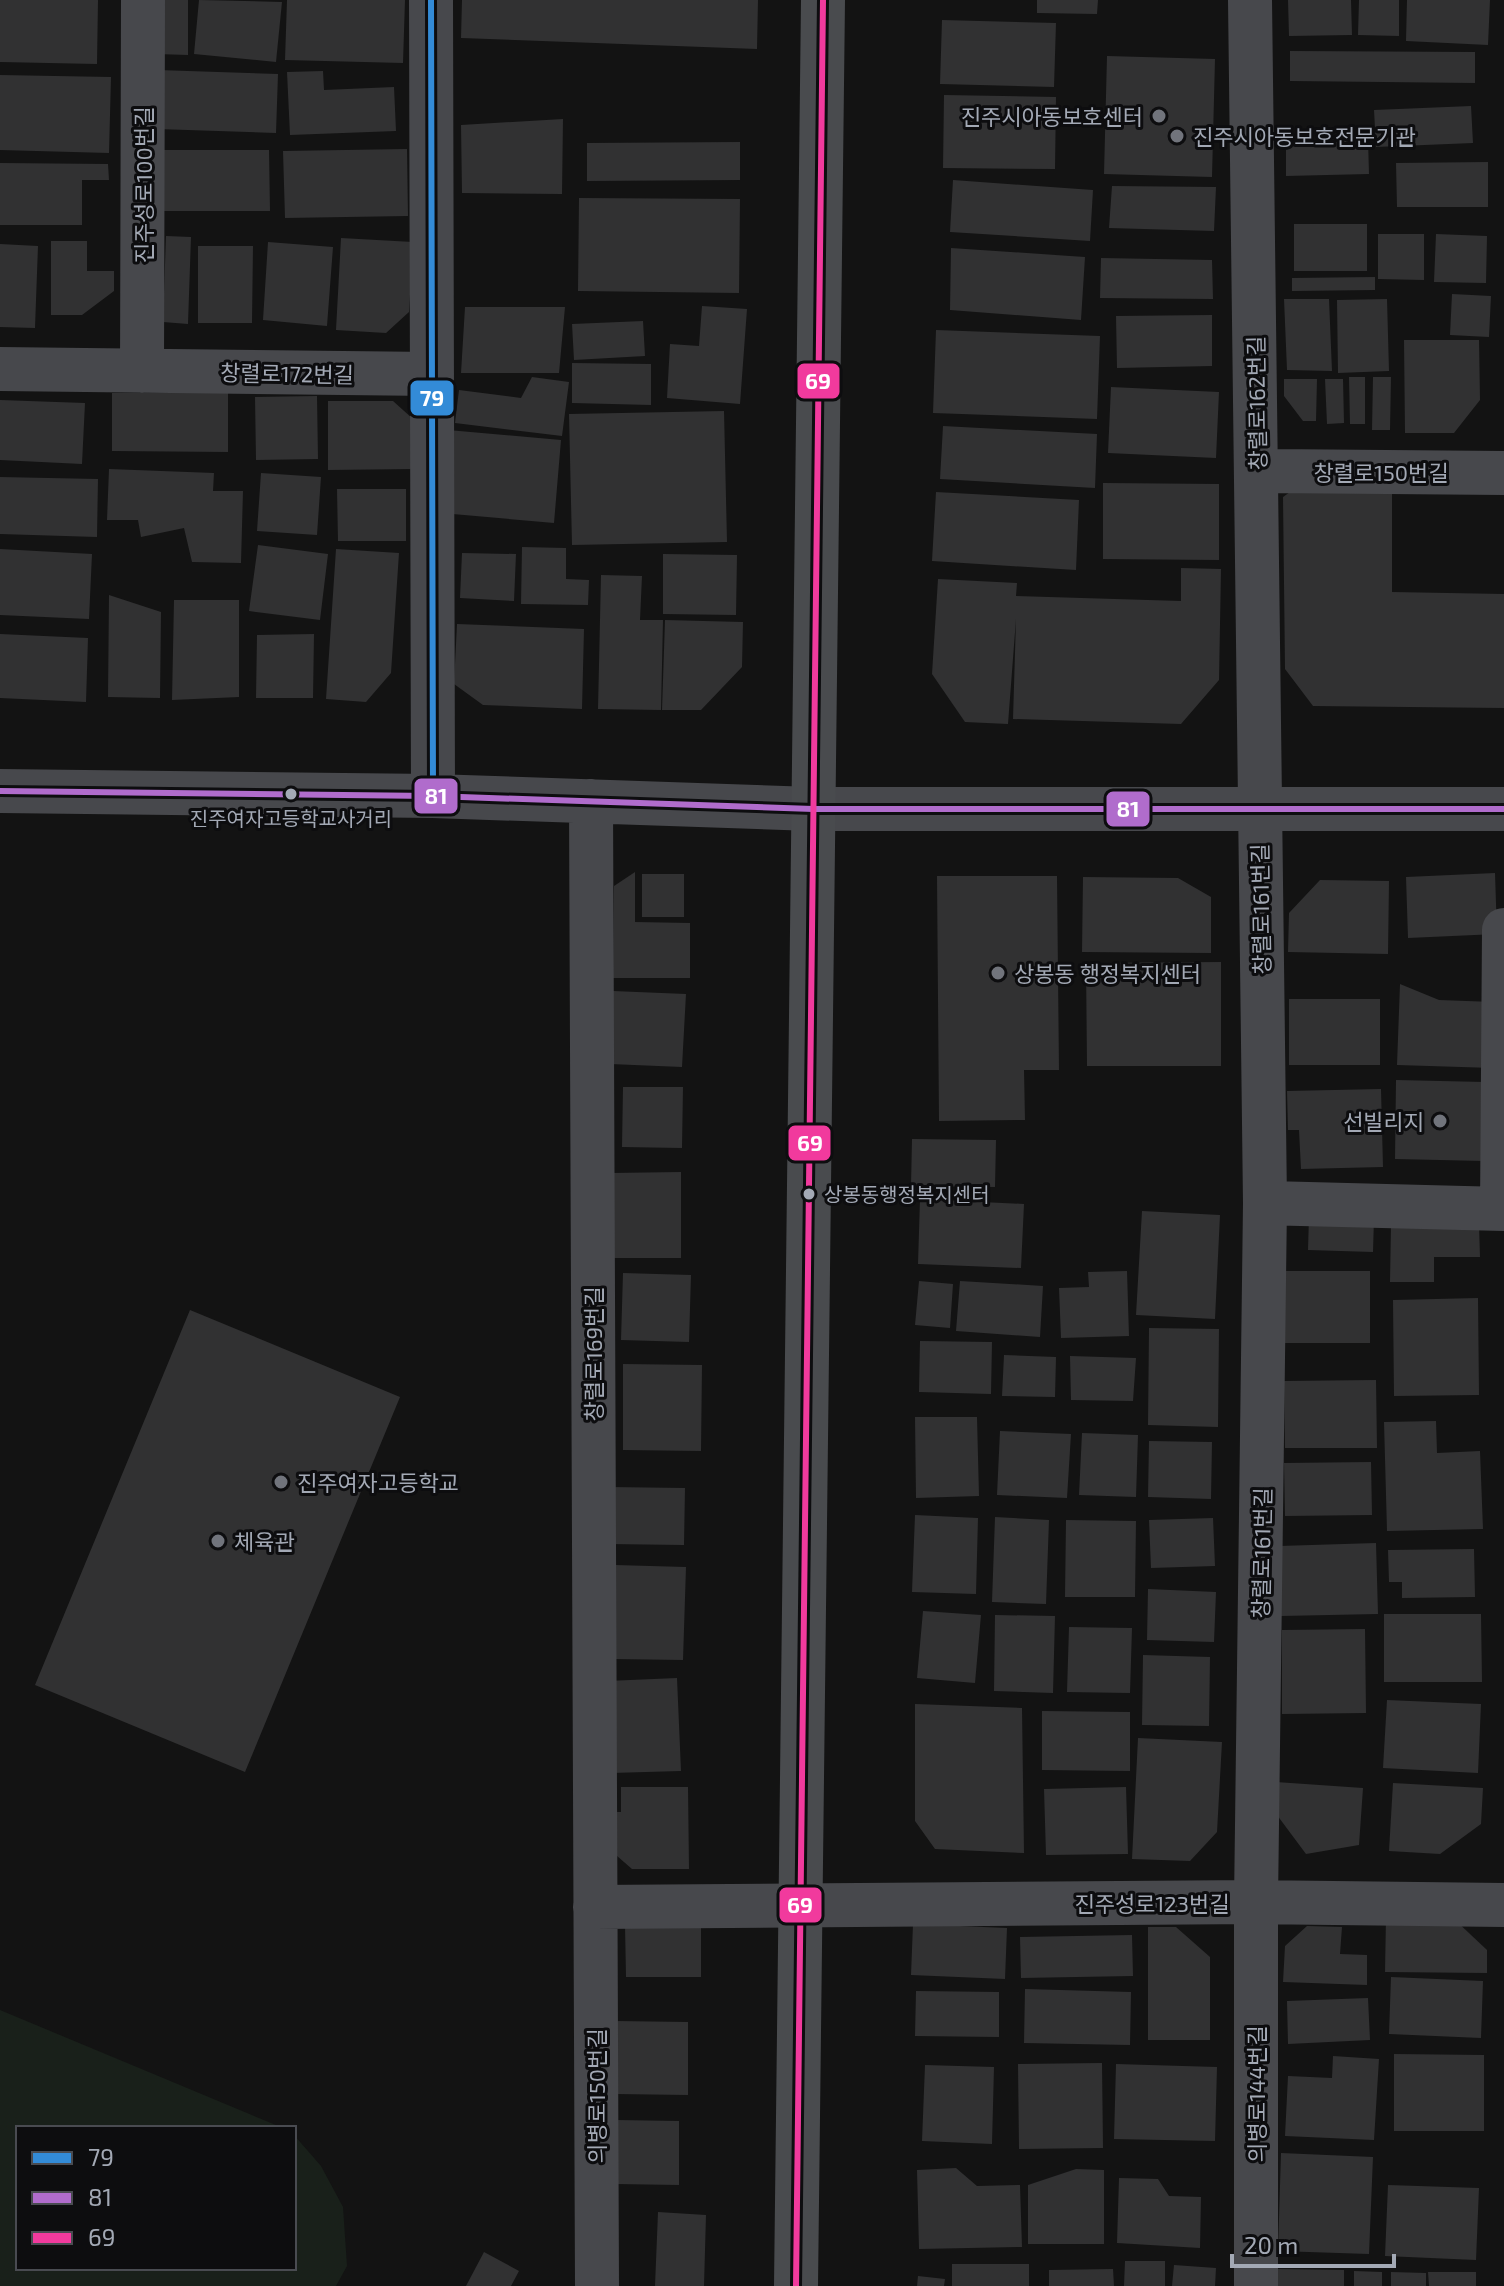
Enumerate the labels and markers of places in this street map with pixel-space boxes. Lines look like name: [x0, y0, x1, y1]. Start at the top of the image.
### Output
place label: 진주시아동보호센터: [961, 103, 1143, 129]
marker: 진주시아동보호센터: [1150, 107, 1168, 125]
place label: 진주시아동보호전문기관: [1193, 123, 1416, 149]
marker: 진주시아동보호전문기관: [1168, 127, 1186, 145]
marker: 진주여자고등학교사거리: [283, 786, 299, 802]
place label: 진주여자고등학교사거리: [190, 806, 392, 830]
place label: 상봉동 행정복지센터: [1014, 960, 1201, 986]
marker: 상봉동 행정복지센터: [989, 964, 1007, 982]
place label: 선빌리지: [1343, 1108, 1424, 1134]
marker: 선빌리지: [1431, 1112, 1449, 1130]
place label: 상봉동행정복지센터: [824, 1182, 990, 1206]
marker: 상봉동행정복지센터: [801, 1186, 817, 1202]
place label: 진주여자고등학교: [297, 1469, 459, 1495]
marker: 진주여자고등학교: [272, 1473, 290, 1491]
place label: 체육관: [234, 1528, 295, 1554]
marker: 체육관: [209, 1532, 227, 1550]

